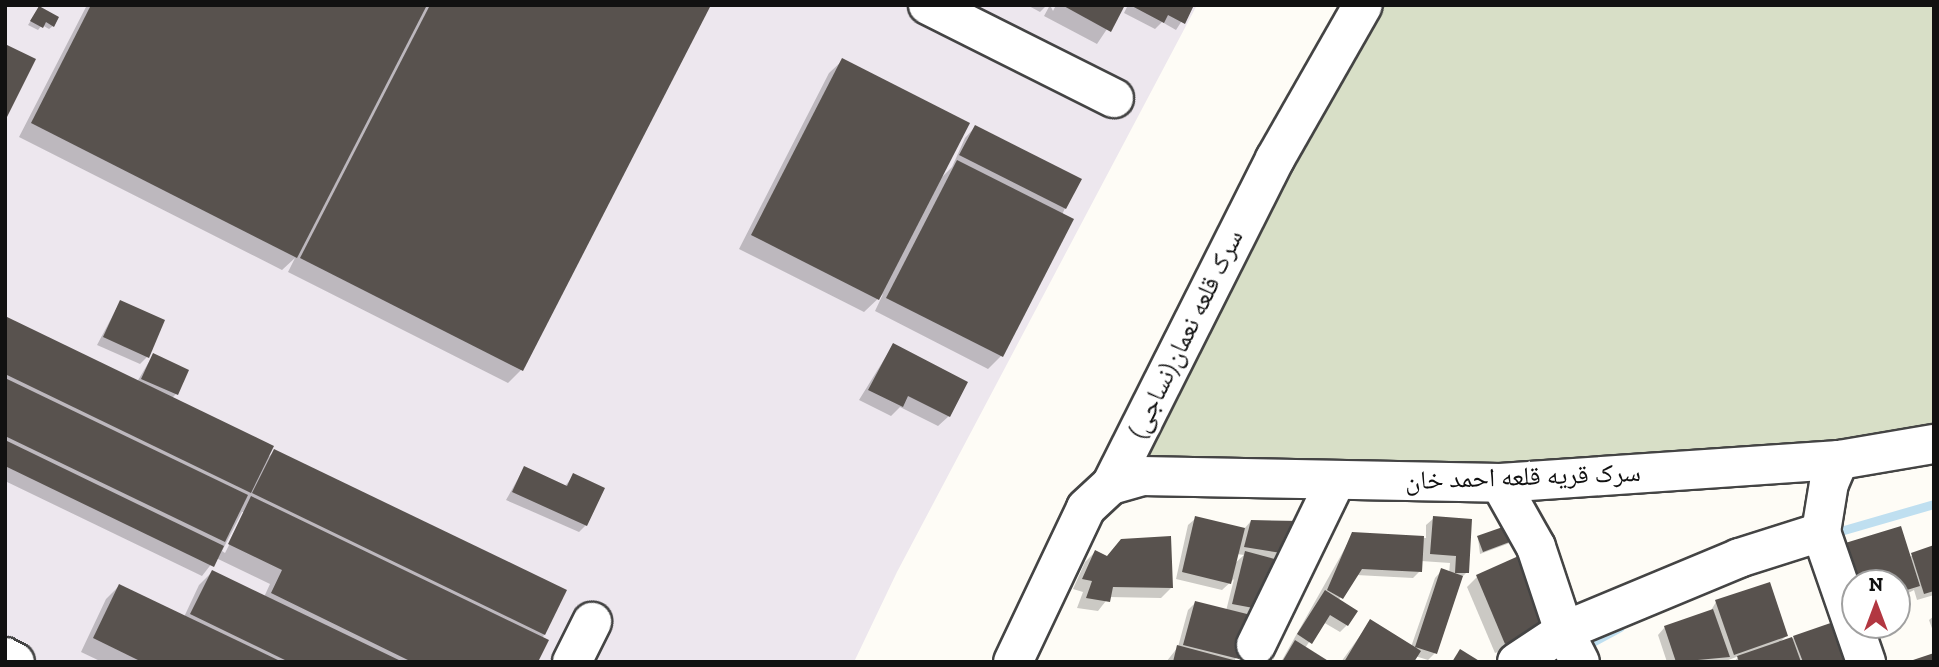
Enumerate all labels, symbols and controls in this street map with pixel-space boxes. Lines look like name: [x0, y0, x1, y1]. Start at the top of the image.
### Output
street label: سرک قلعه نعمان(نساجی): [1122, 225, 1250, 443]
street label: سرک قریه قلعه احمد خان: [1405, 457, 1641, 497]
north arrow: [1841, 569, 1911, 639]
text: N: [1869, 573, 1883, 596]

